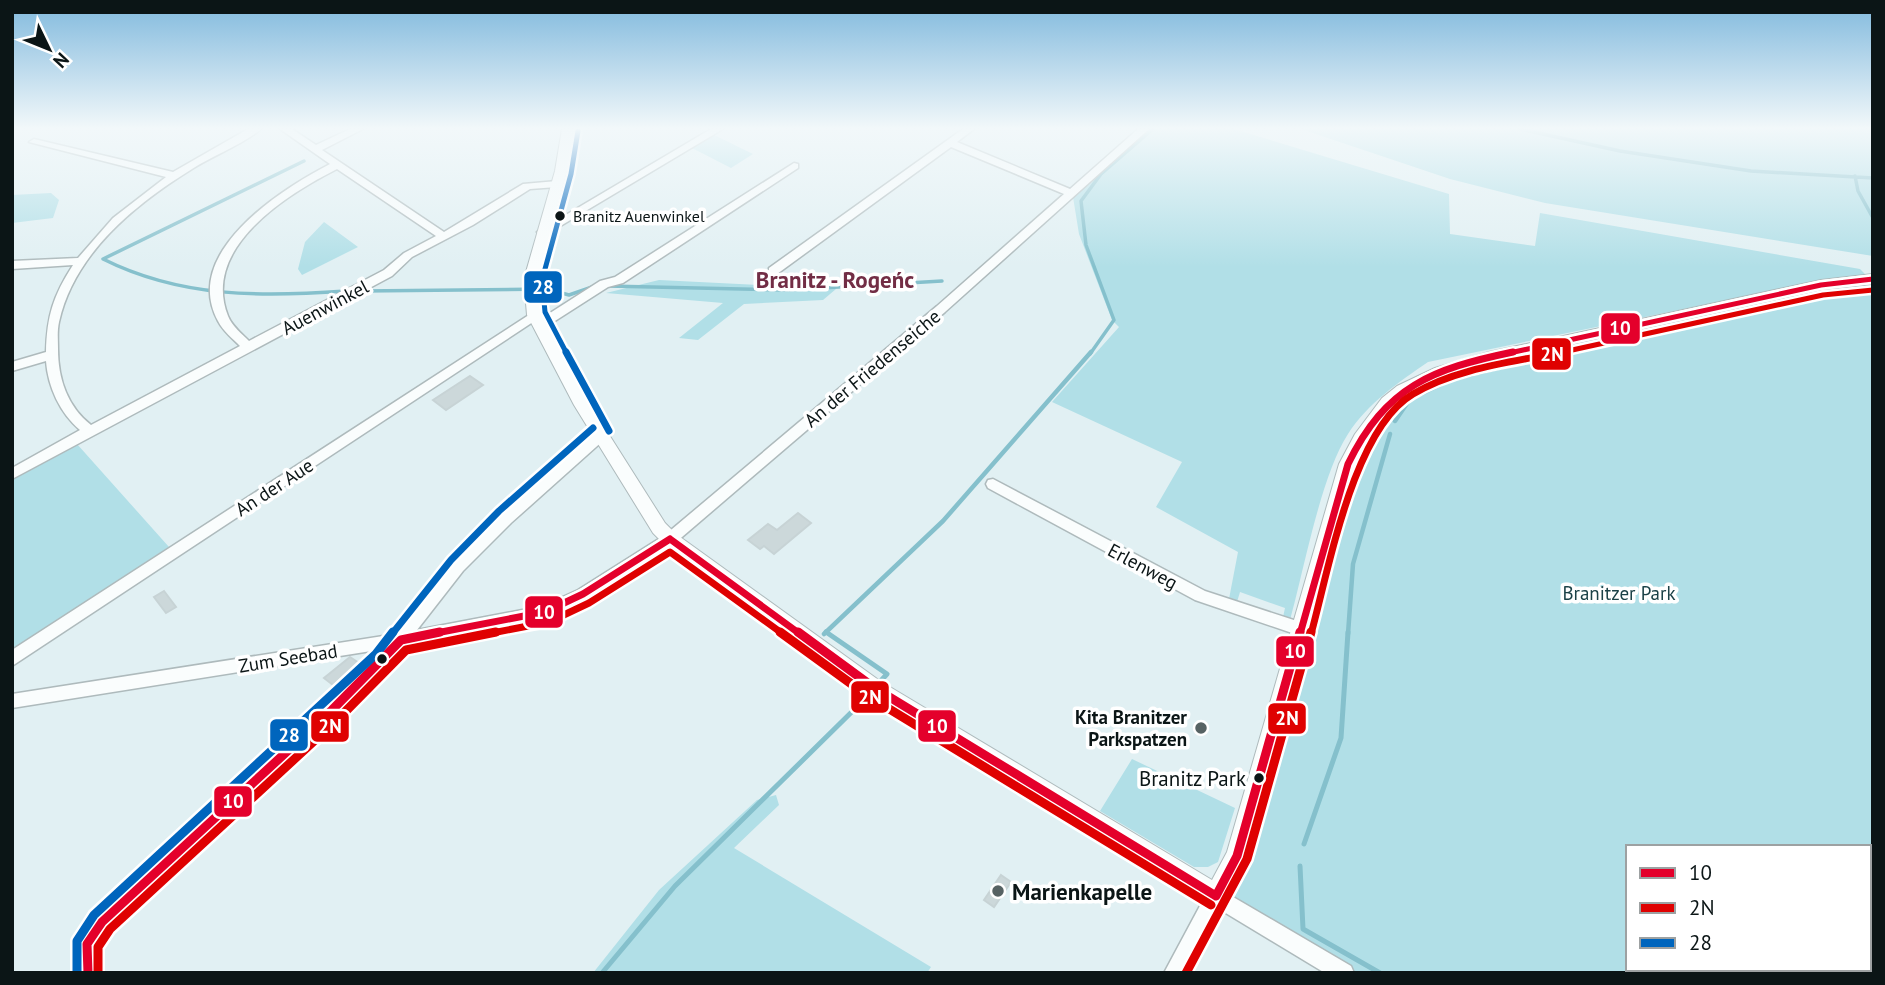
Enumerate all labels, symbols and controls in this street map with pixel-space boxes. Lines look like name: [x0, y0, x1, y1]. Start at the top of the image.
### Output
north arrow: [14, 14, 84, 84]
text: N: [48, 48, 74, 73]
place label: Branitz Auenwinkel: [573, 206, 705, 226]
marker: Branitz Auenwinkel: [553, 209, 567, 223]
district label: Branitz - Rogeńc: [756, 265, 914, 294]
line badge: 28: [523, 270, 563, 304]
street label: Auenwinkel: [277, 274, 373, 340]
text: 28: [532, 275, 554, 299]
street label: An der Friedenseiche: [799, 304, 945, 432]
line badge: 10: [1600, 312, 1641, 345]
text: 10: [1609, 316, 1631, 340]
line badge: 2N: [1531, 337, 1572, 371]
text: 2N: [1540, 342, 1564, 366]
street label: An der Aue: [230, 453, 318, 521]
street label: Erlenweg: [1104, 538, 1182, 594]
park label: Branitzer Park: [1562, 581, 1676, 605]
line badge: 10: [524, 595, 564, 629]
text: 10: [533, 600, 555, 624]
line badge: 10: [1275, 635, 1315, 668]
street label: Zum Seebad: [237, 638, 339, 678]
text: 10: [1284, 639, 1306, 663]
unlabelled marker: [375, 652, 389, 666]
line badge: 2N: [850, 680, 890, 714]
text: 2N: [858, 685, 882, 709]
line badge: 2N: [1267, 702, 1307, 735]
place label: Kita Branitzer Parkspatzen: [1075, 705, 1187, 751]
text: 2N: [1275, 706, 1299, 730]
line badge: 10: [917, 709, 957, 743]
line badge: 2N: [310, 710, 350, 743]
text: 2N: [318, 714, 342, 738]
text: 10: [926, 714, 948, 738]
line badge: 28: [269, 718, 309, 752]
marker: Kita Branitzer Parkspatzen: [1193, 720, 1209, 736]
text: 28: [278, 723, 300, 747]
place label: Branitz Park: [1139, 765, 1246, 792]
marker: Branitz Park: [1252, 771, 1266, 785]
line badge: 10: [213, 785, 253, 818]
text: 10: [222, 789, 244, 813]
legend: [1626, 845, 1871, 971]
text: 10: [1689, 859, 1712, 886]
place label: Marienkapelle: [1012, 877, 1152, 906]
marker: Marienkapelle: [990, 883, 1006, 899]
text: 2N: [1689, 894, 1715, 921]
text: 28: [1689, 929, 1712, 956]

